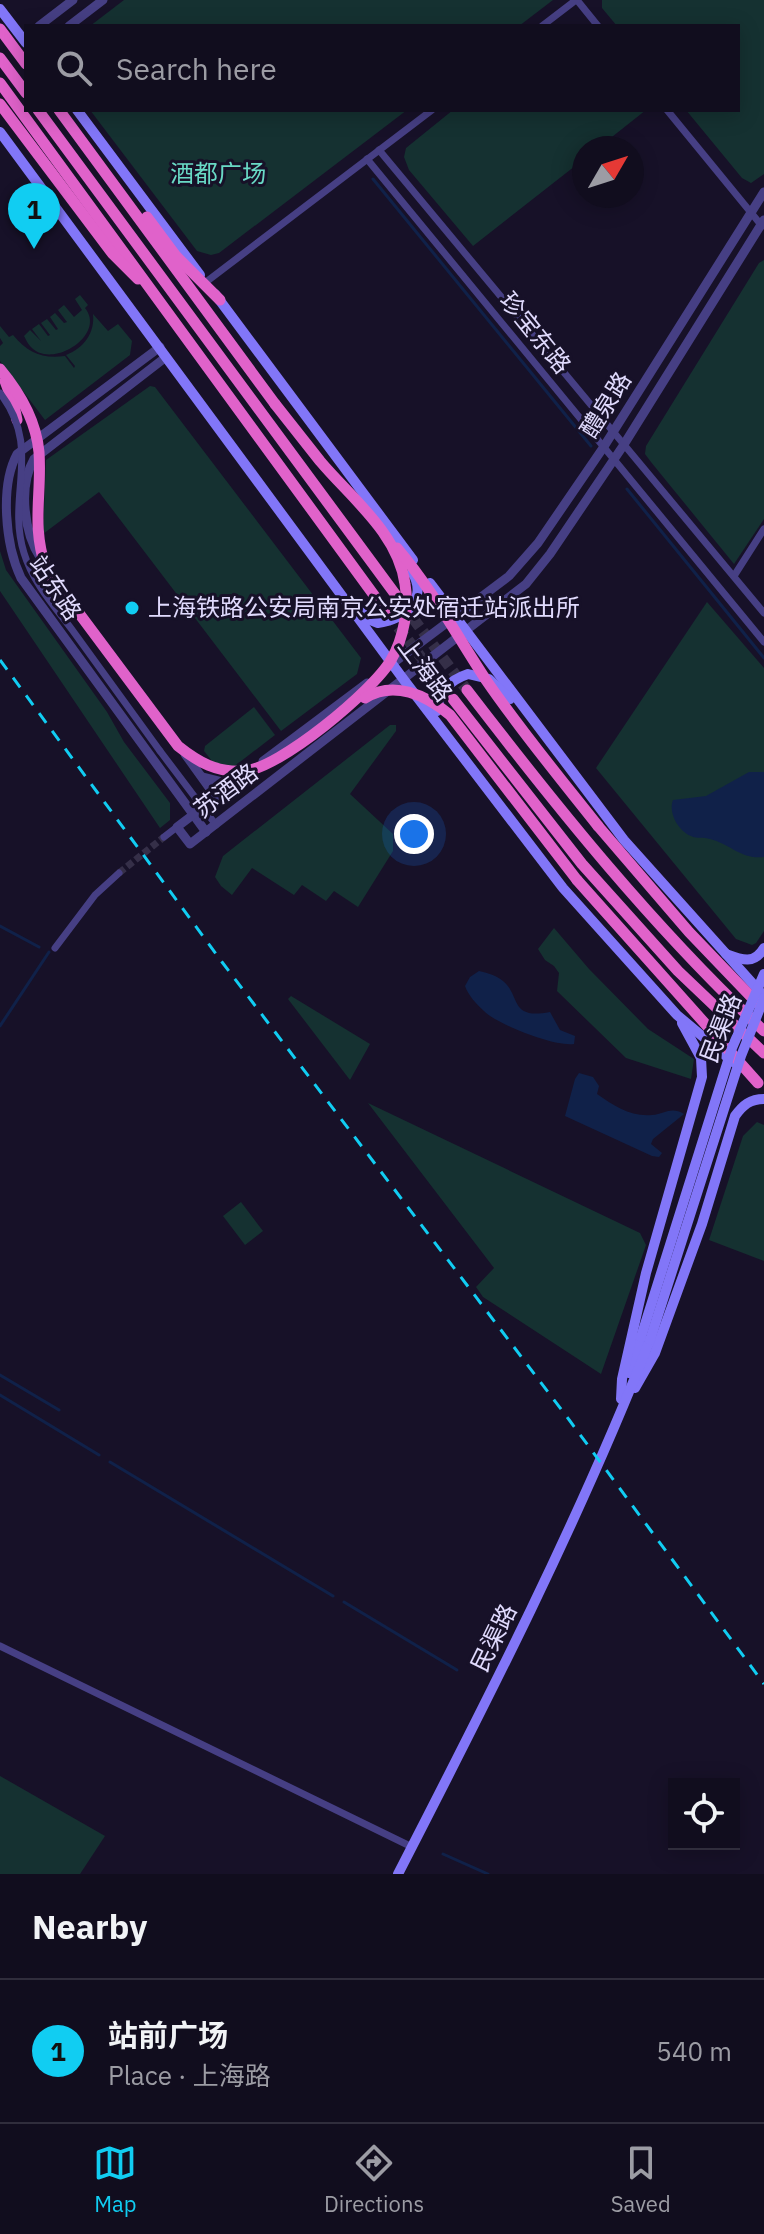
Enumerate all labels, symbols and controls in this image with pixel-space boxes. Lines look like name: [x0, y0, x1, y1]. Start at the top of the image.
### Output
search box: [24, 24, 740, 112]
icon: search: [52, 46, 96, 90]
text: Search here: [116, 49, 277, 88]
north arrow: [572, 136, 644, 208]
park label: 酒都广场: [170, 157, 266, 189]
pin: 1: [8, 183, 60, 249]
street label: 珍宝东路: [493, 285, 578, 380]
street label: 醴泉路: [573, 365, 638, 443]
street label: 站东路: [22, 549, 89, 626]
place label: 上海铁路公安局南京公安处宿迁站派出所: [148, 591, 580, 623]
marker: 上海铁路公安局南京公安处宿迁站派出所: [123, 599, 141, 617]
street label: 上海路: [391, 631, 460, 708]
street label: 苏酒路: [187, 756, 264, 825]
your location: [394, 814, 434, 854]
street label: 民渠路: [692, 988, 748, 1067]
street label: 民渠路: [463, 1598, 523, 1677]
map controls: [668, 1778, 740, 1850]
button: locate: [668, 1778, 740, 1850]
text: Nearby: [32, 1904, 147, 1948]
text: 站前广场: [108, 2015, 228, 2054]
text: 1: [50, 2034, 66, 2068]
text: 540 m: [656, 2034, 732, 2068]
text: Place · 上海路: [108, 2058, 271, 2092]
tab: Map: [93, 2141, 137, 2218]
tab: Directions: [324, 2141, 424, 2218]
tab: Saved: [611, 2141, 671, 2218]

